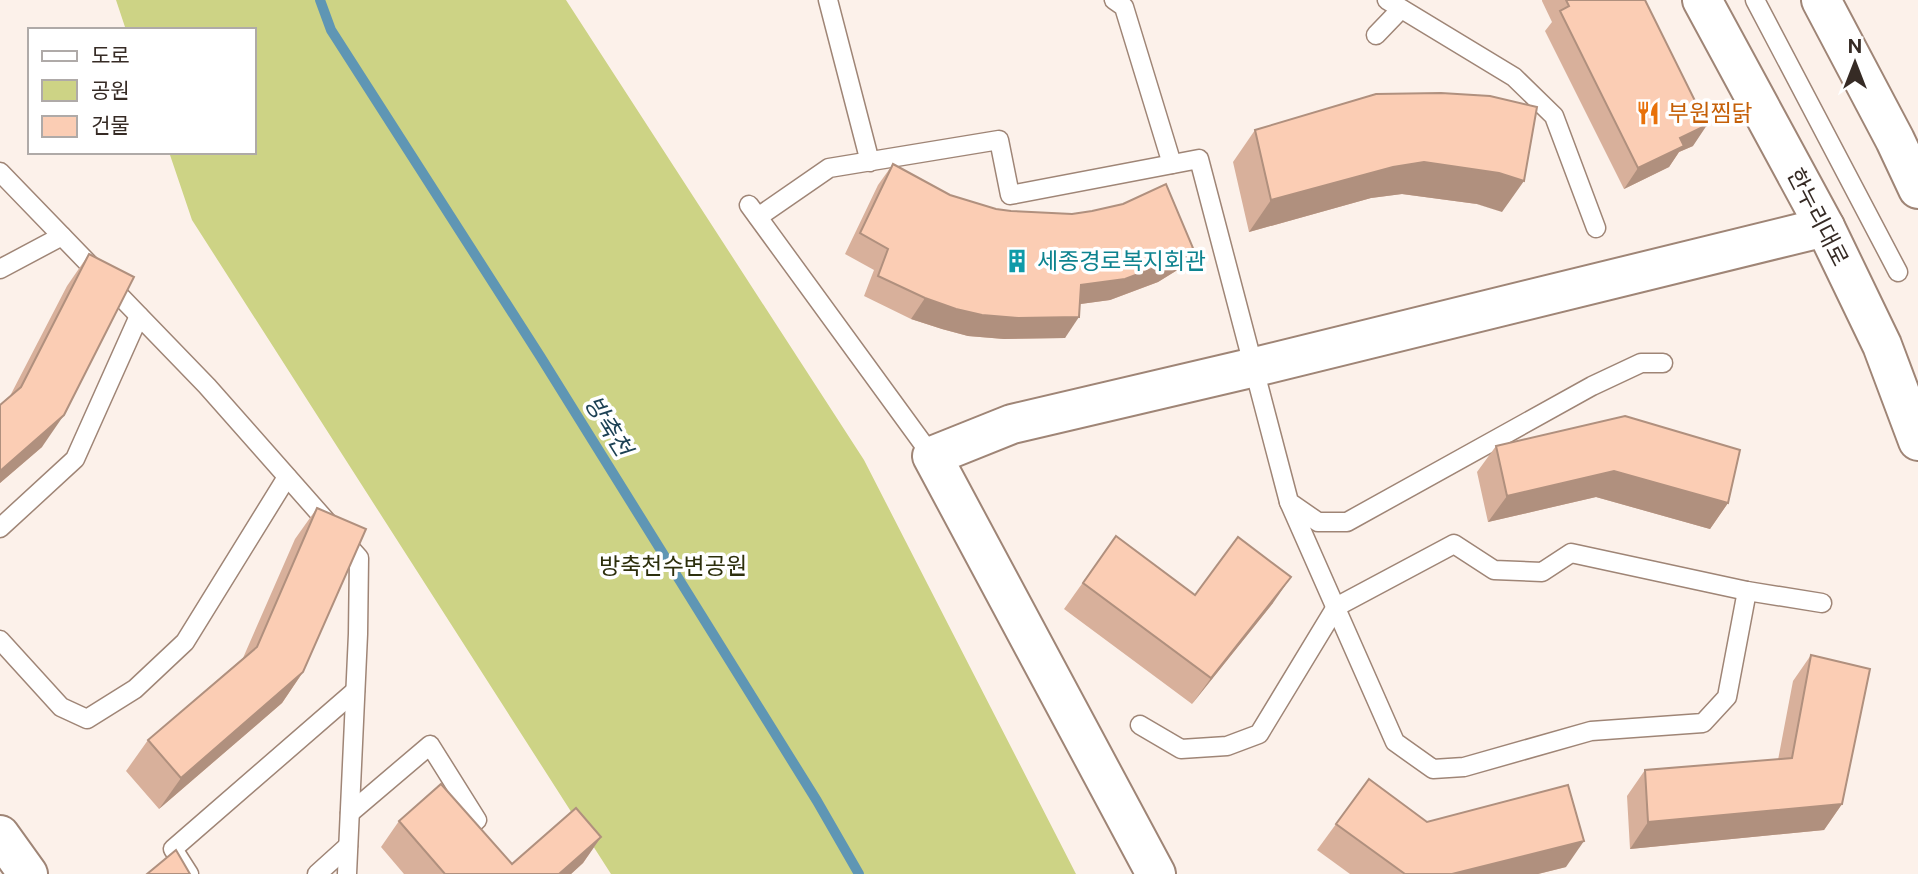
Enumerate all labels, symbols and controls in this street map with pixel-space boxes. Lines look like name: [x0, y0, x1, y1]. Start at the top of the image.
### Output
legend: [28, 28, 256, 154]
north arrow: [1820, 28, 1890, 98]
text: N: [1848, 35, 1862, 57]
text: 도로: [91, 43, 130, 68]
text: 공원: [91, 78, 130, 103]
restaurant icon: 부원찜닭: [1634, 99, 1662, 127]
place label: 부원찜닭: [1668, 99, 1753, 126]
text: 건물: [91, 113, 130, 138]
street label: 한누리대로: [1782, 164, 1854, 270]
building icon: 세종경로복지회관: [1003, 247, 1031, 275]
place label: 세종경로복지회관: [1037, 247, 1206, 274]
water label: 방축천: [579, 390, 640, 463]
park label: 방축천수변공원: [599, 552, 747, 579]

